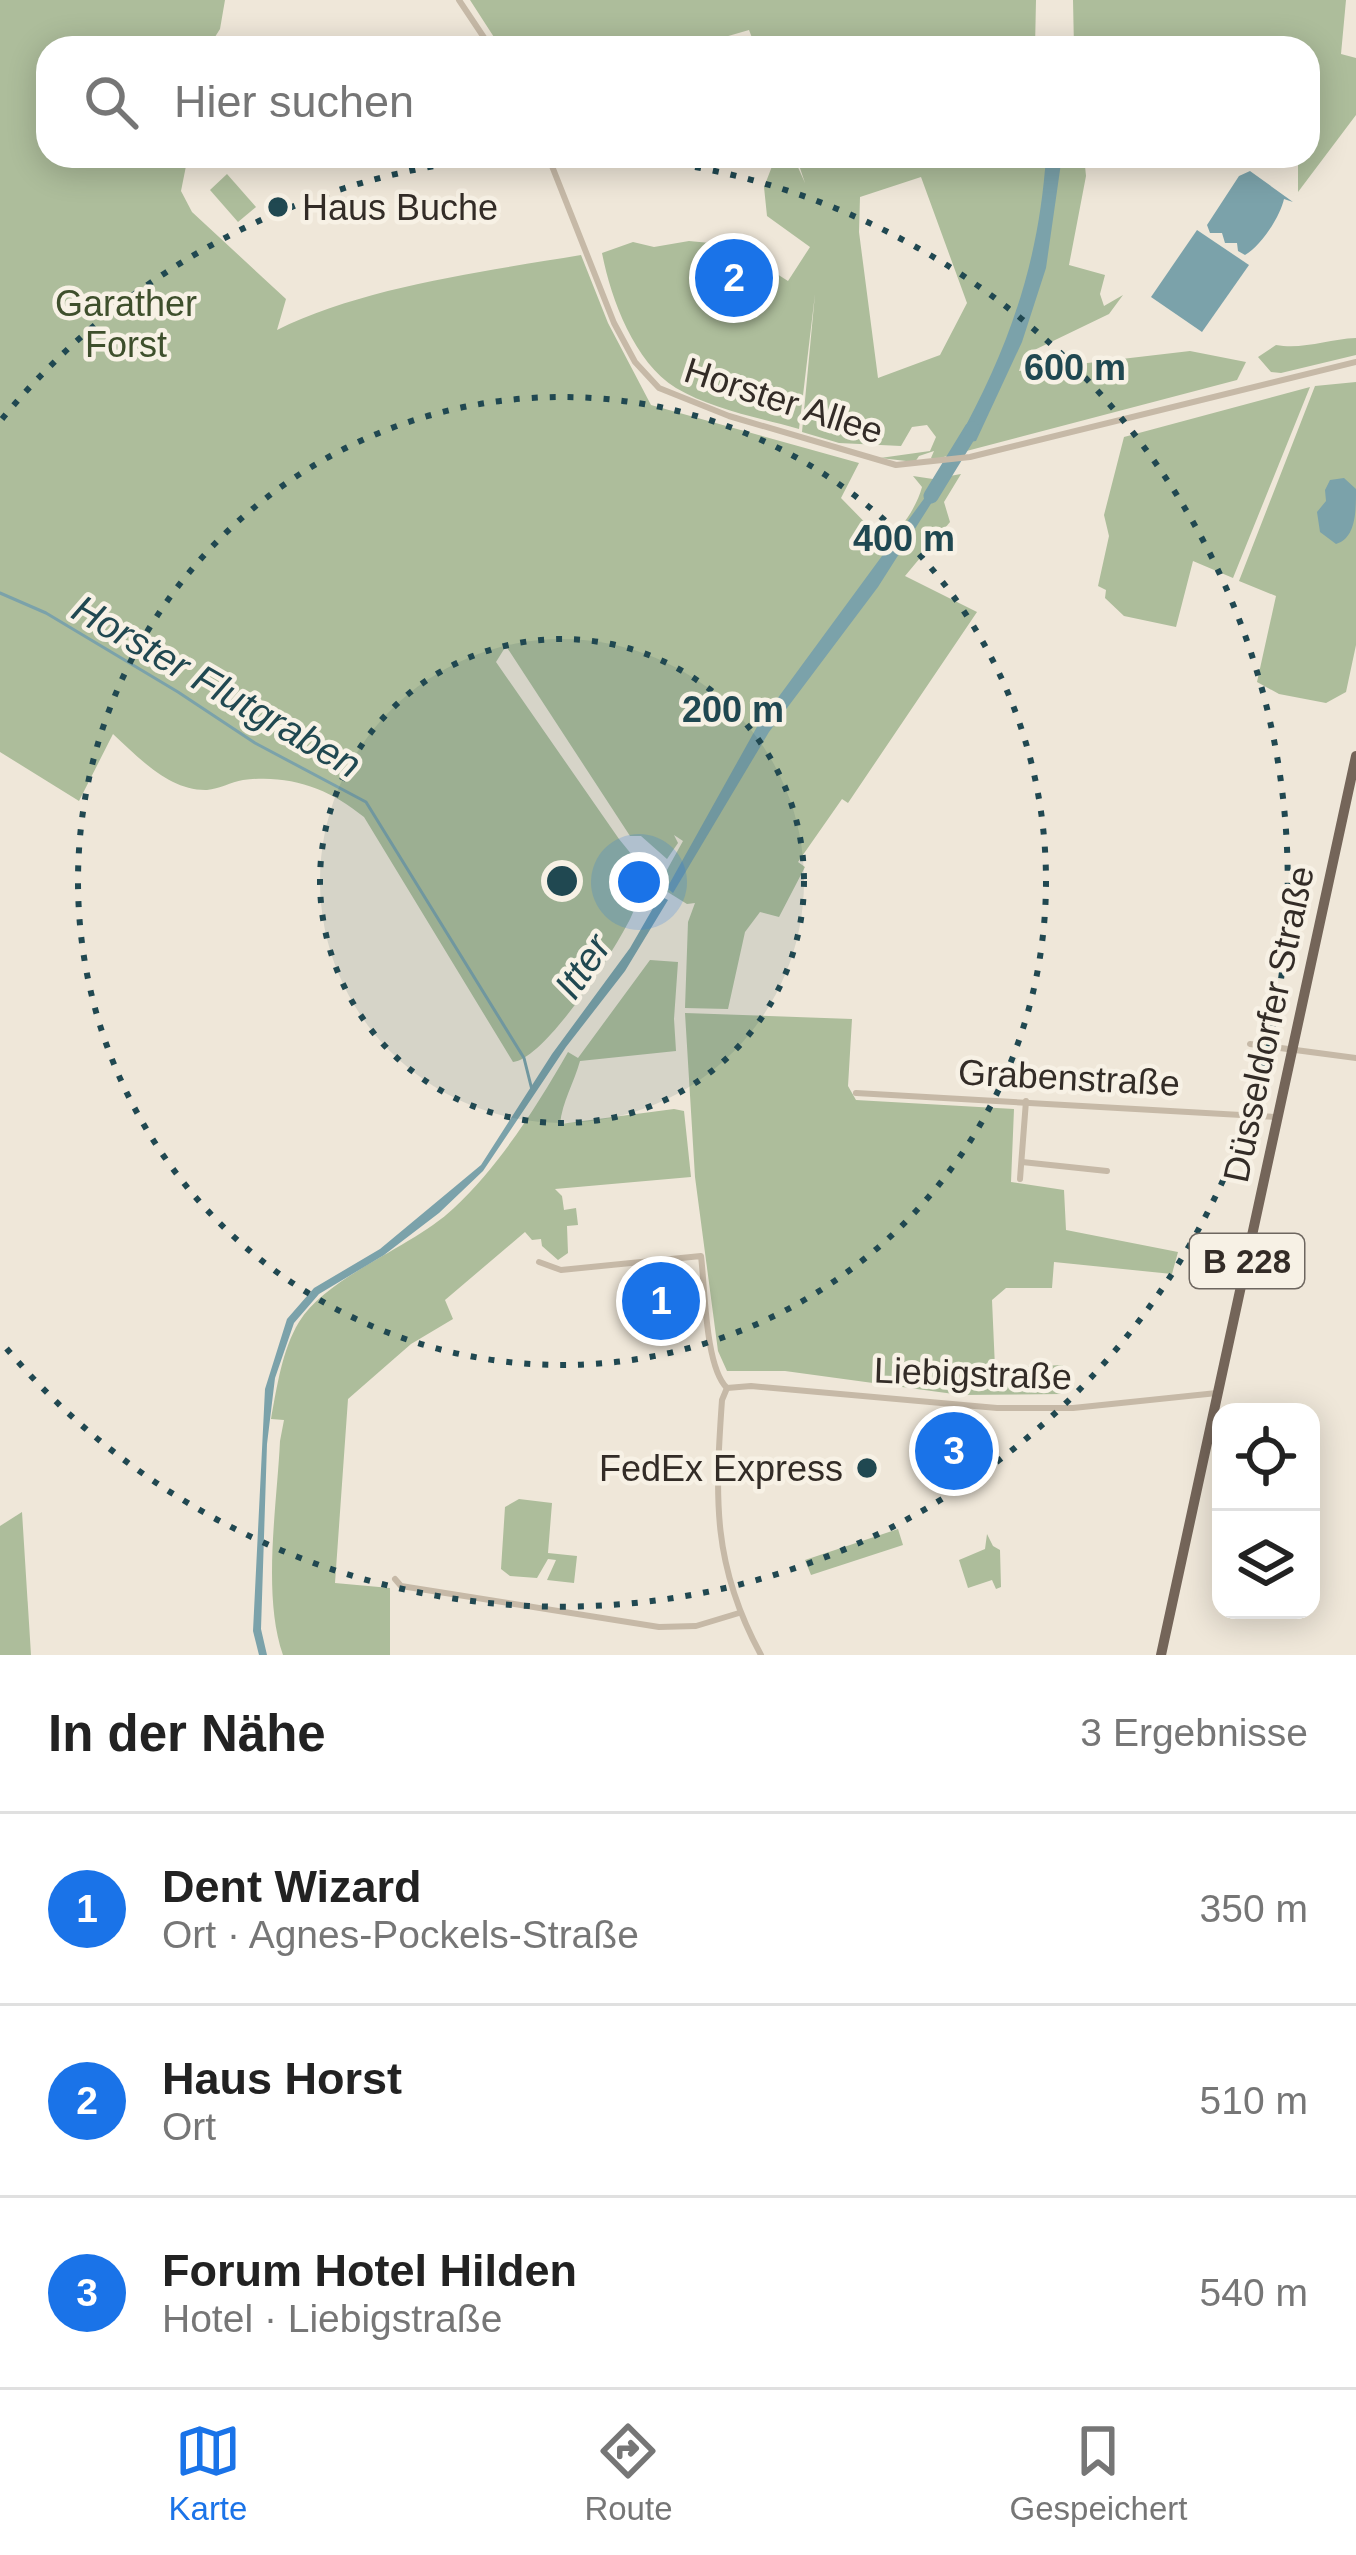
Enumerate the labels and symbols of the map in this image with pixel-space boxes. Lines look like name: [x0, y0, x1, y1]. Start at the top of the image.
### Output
place label: Haus Buche: [302, 187, 498, 228]
marker: Haus Buche: [265, 194, 291, 220]
pin: 2: [695, 233, 773, 323]
park label: Garather Forst: [55, 283, 197, 365]
text: 600 m: [1024, 347, 1126, 388]
street label: Horster Allee: [680, 349, 888, 452]
text: 400 m: [853, 518, 955, 559]
water label: Horster Flutgraben: [65, 587, 368, 786]
text: 200 m: [682, 689, 784, 730]
your location: [609, 852, 669, 912]
centre of rings: [541, 860, 583, 902]
street label: Düsseldorfer Straße: [1215, 862, 1322, 1186]
water label: Itter: [546, 925, 620, 1006]
street label: Grabenstraße: [957, 1051, 1181, 1104]
road number: B 228: [1190, 1234, 1304, 1288]
pin: 1: [622, 1256, 700, 1346]
street label: Liebigstraße: [873, 1350, 1073, 1397]
pin: 3: [915, 1406, 993, 1496]
place label: FedEx Express: [599, 1448, 843, 1489]
marker: FedEx Express: [854, 1455, 880, 1481]

